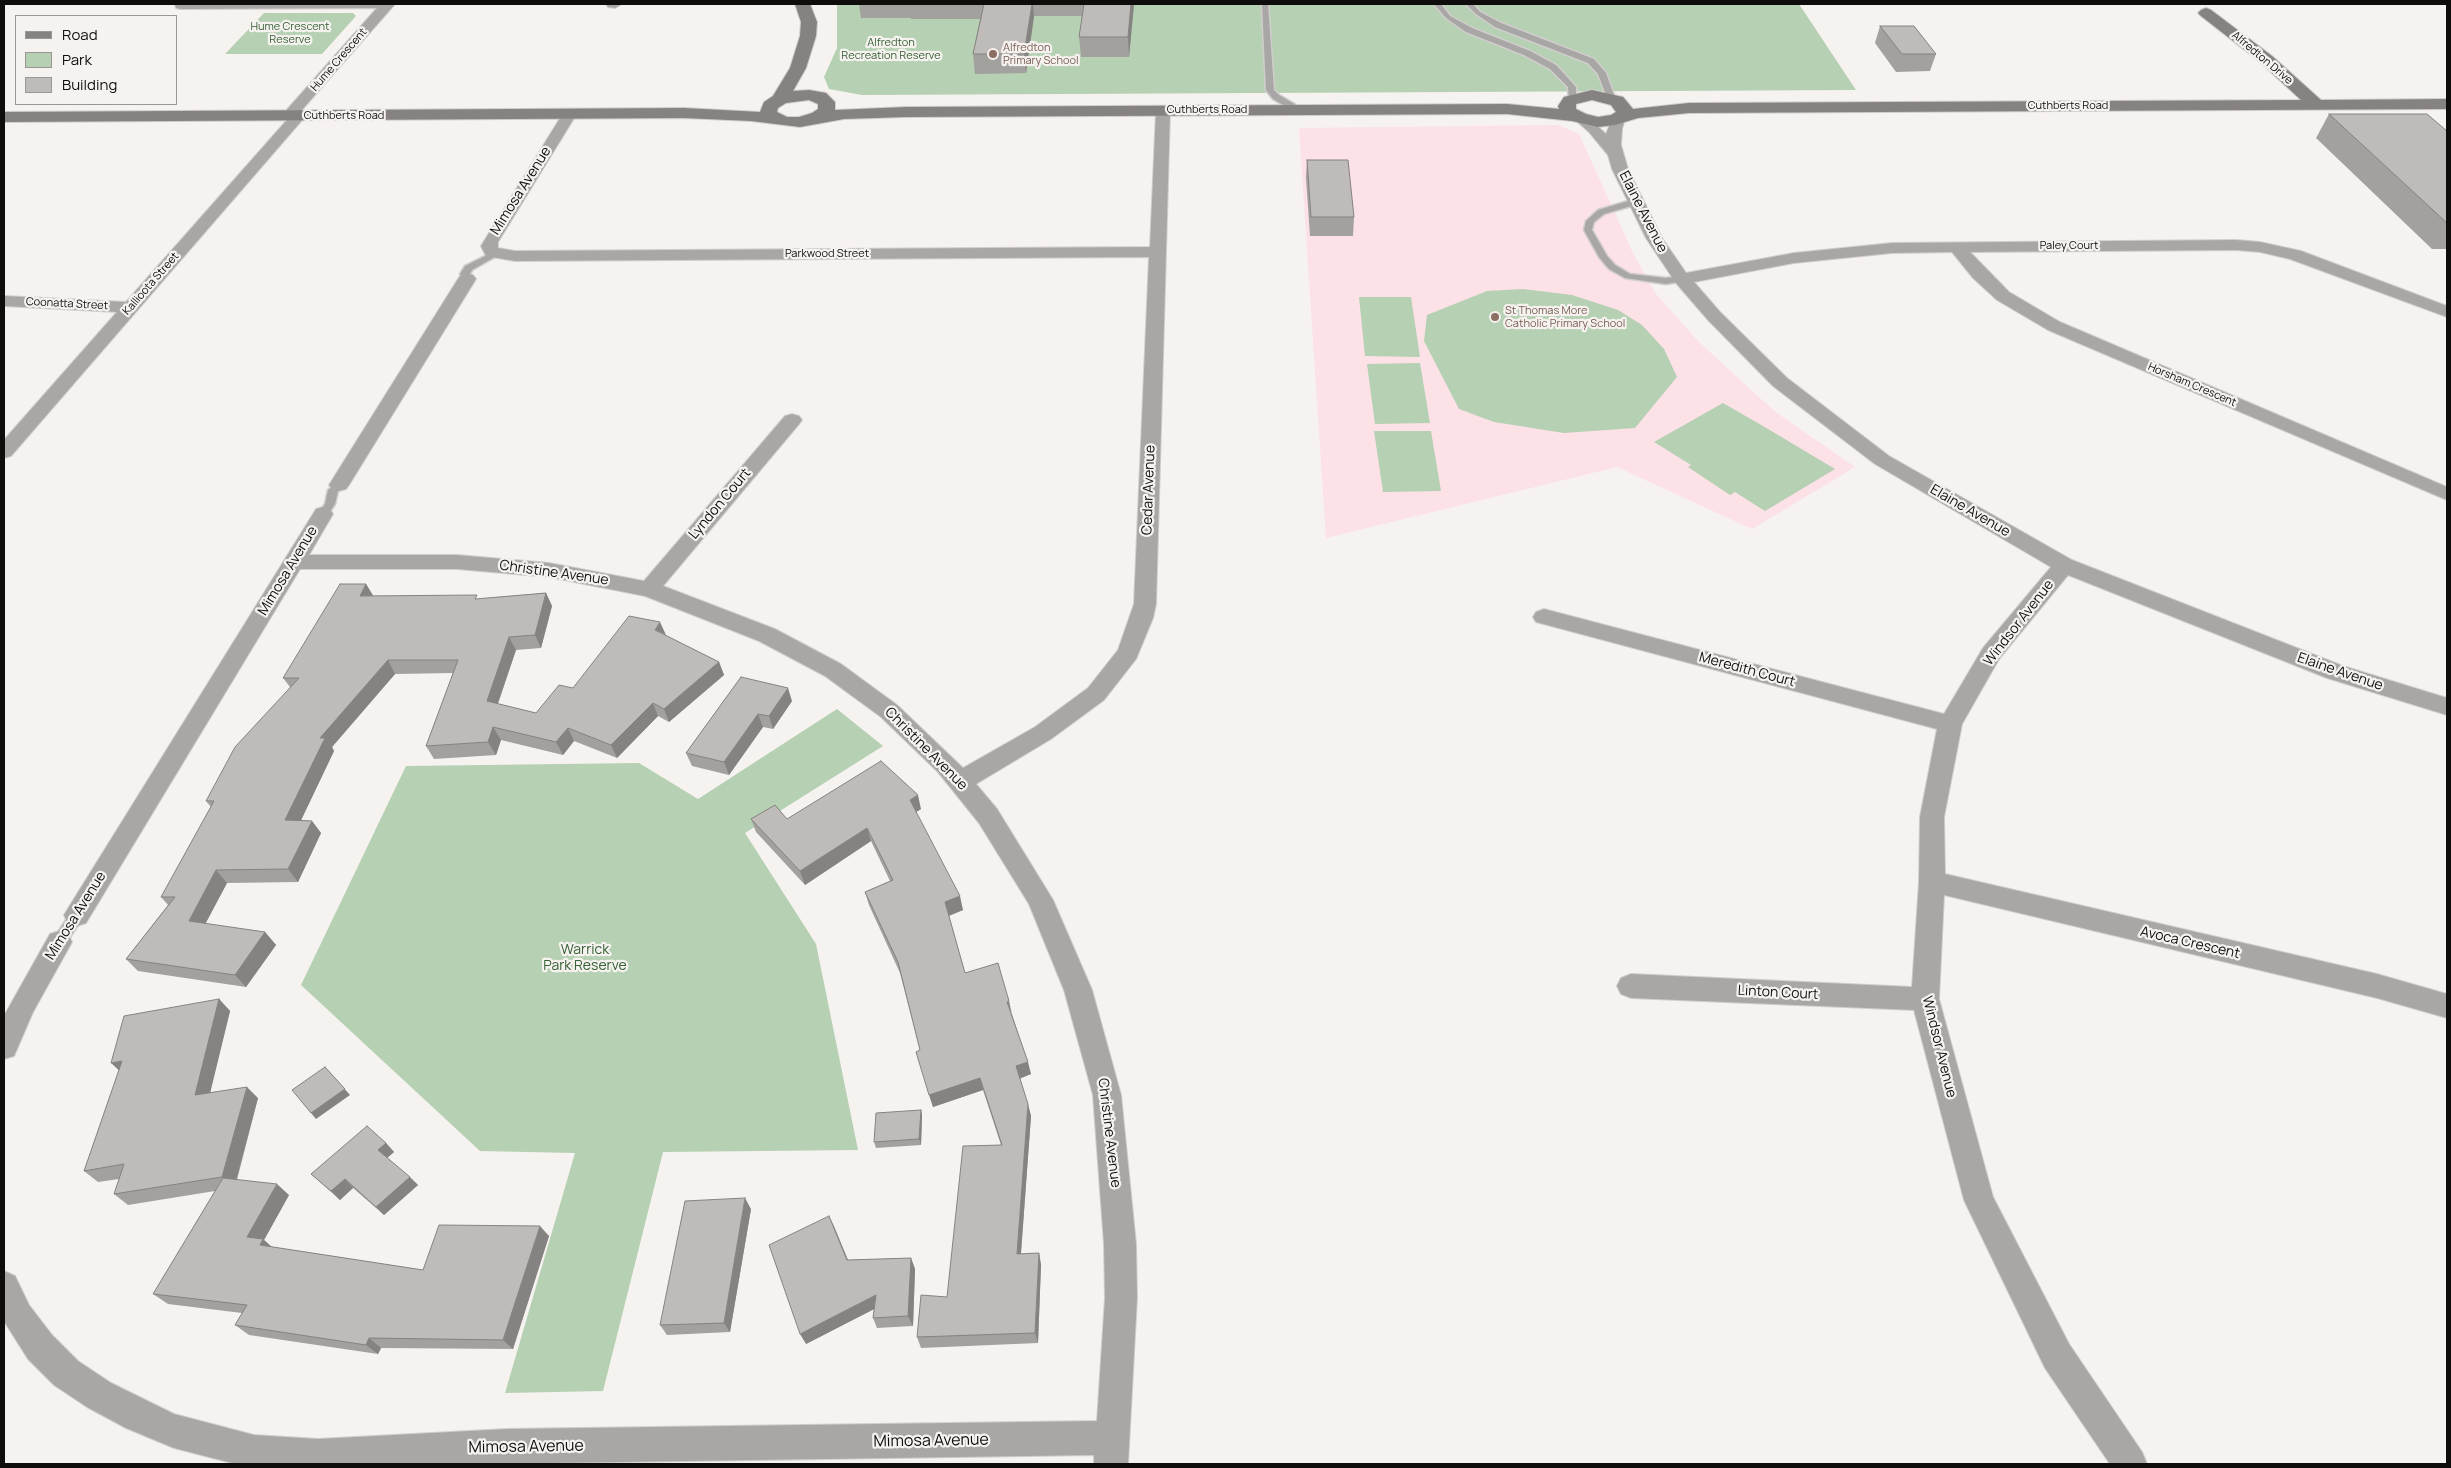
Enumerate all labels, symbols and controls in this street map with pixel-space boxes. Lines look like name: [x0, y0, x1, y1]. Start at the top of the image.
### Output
legend: [15, 15, 178, 105]
park label: Hume Crescent Reserve: [250, 20, 330, 46]
text: Road: [62, 24, 98, 45]
street label: Hume Crescent: [308, 26, 370, 94]
street label: Alfredton Drive: [2229, 29, 2295, 87]
park label: Alfredton Recreation Reserve: [841, 36, 941, 62]
place label: Alfredton Primary School: [1003, 41, 1078, 67]
marker: Alfredton Primary School: [987, 48, 999, 60]
text: Park: [62, 49, 92, 70]
text: Building: [62, 74, 117, 95]
street label: Cuthberts Road: [2028, 99, 2108, 113]
street label: Cuthberts Road: [1167, 103, 1247, 117]
street label: Cuthberts Road: [304, 109, 384, 123]
street label: Mimosa Avenue: [487, 144, 555, 238]
street label: Elaine Avenue: [1615, 168, 1671, 256]
street label: Paley Court: [2040, 239, 2098, 253]
street label: Parkwood Street: [785, 247, 869, 261]
street label: Kallioota Street: [120, 250, 182, 318]
street label: Coonatta Street: [26, 295, 108, 313]
place label: St Thomas More Catholic Primary School: [1505, 304, 1625, 330]
marker: St Thomas More Catholic Primary School: [1489, 311, 1501, 323]
street label: Horsham Crescent: [2146, 360, 2238, 410]
street label: Cedar Avenue: [1139, 445, 1159, 535]
street label: Lyndon Court: [686, 465, 754, 543]
street label: Elaine Avenue: [1927, 481, 2013, 541]
street label: Mimosa Avenue: [255, 523, 321, 619]
street label: Christine Avenue: [498, 557, 610, 589]
street label: Windsor Avenue: [1980, 577, 2058, 669]
street label: Meredith Court: [1697, 649, 1797, 691]
street label: Elaine Avenue: [2295, 649, 2385, 695]
street label: Christine Avenue: [881, 704, 971, 794]
street label: Mimosa Avenue: [42, 869, 110, 963]
street label: Avoca Crescent: [2139, 923, 2241, 963]
park label: Warrick Park Reserve: [543, 942, 627, 974]
street label: Linton Court: [1737, 982, 1819, 1004]
street label: Windsor Avenue: [1918, 994, 1960, 1100]
street label: Christine Avenue: [1094, 1077, 1124, 1189]
street label: Mimosa Avenue: [873, 1430, 989, 1452]
street label: Mimosa Avenue: [468, 1436, 584, 1458]

